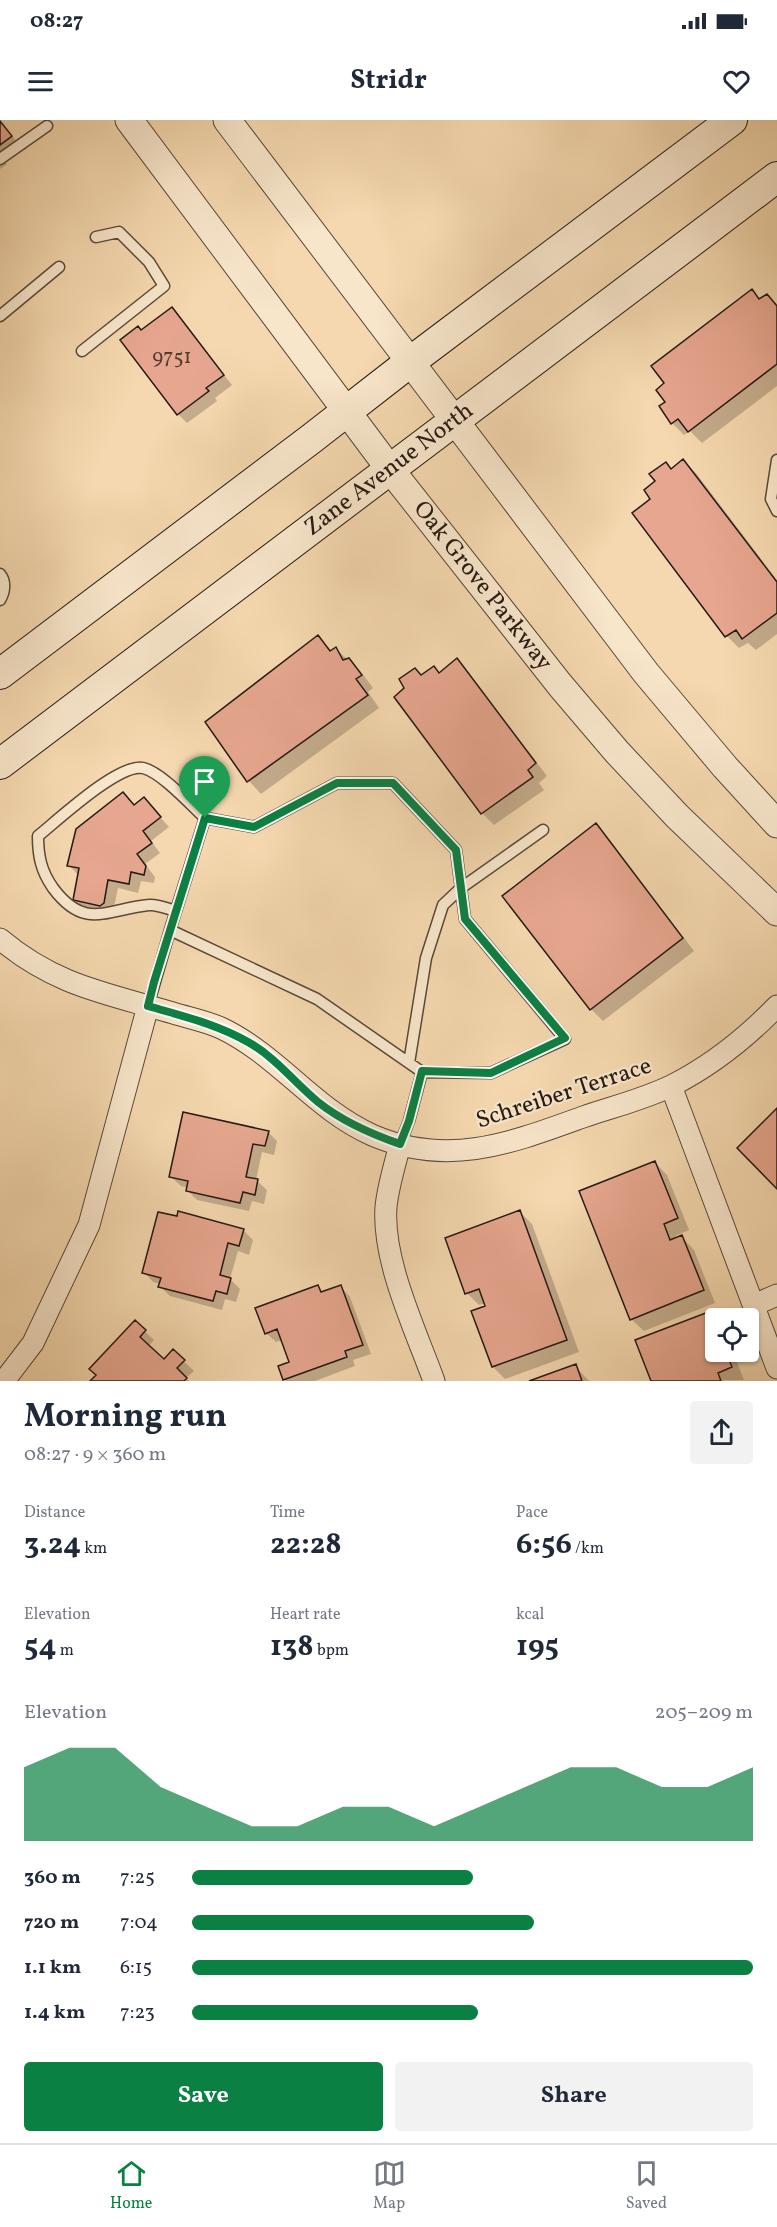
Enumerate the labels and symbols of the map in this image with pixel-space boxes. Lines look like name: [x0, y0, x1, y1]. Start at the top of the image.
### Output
house number: 9751: [152, 343, 192, 372]
street label: Zane Avenue North: [298, 395, 481, 545]
street label: Oak Grove Parkway: [404, 494, 560, 679]
pin: [179, 756, 230, 818]
street label: Schreiber Terrace: [472, 1050, 656, 1138]

